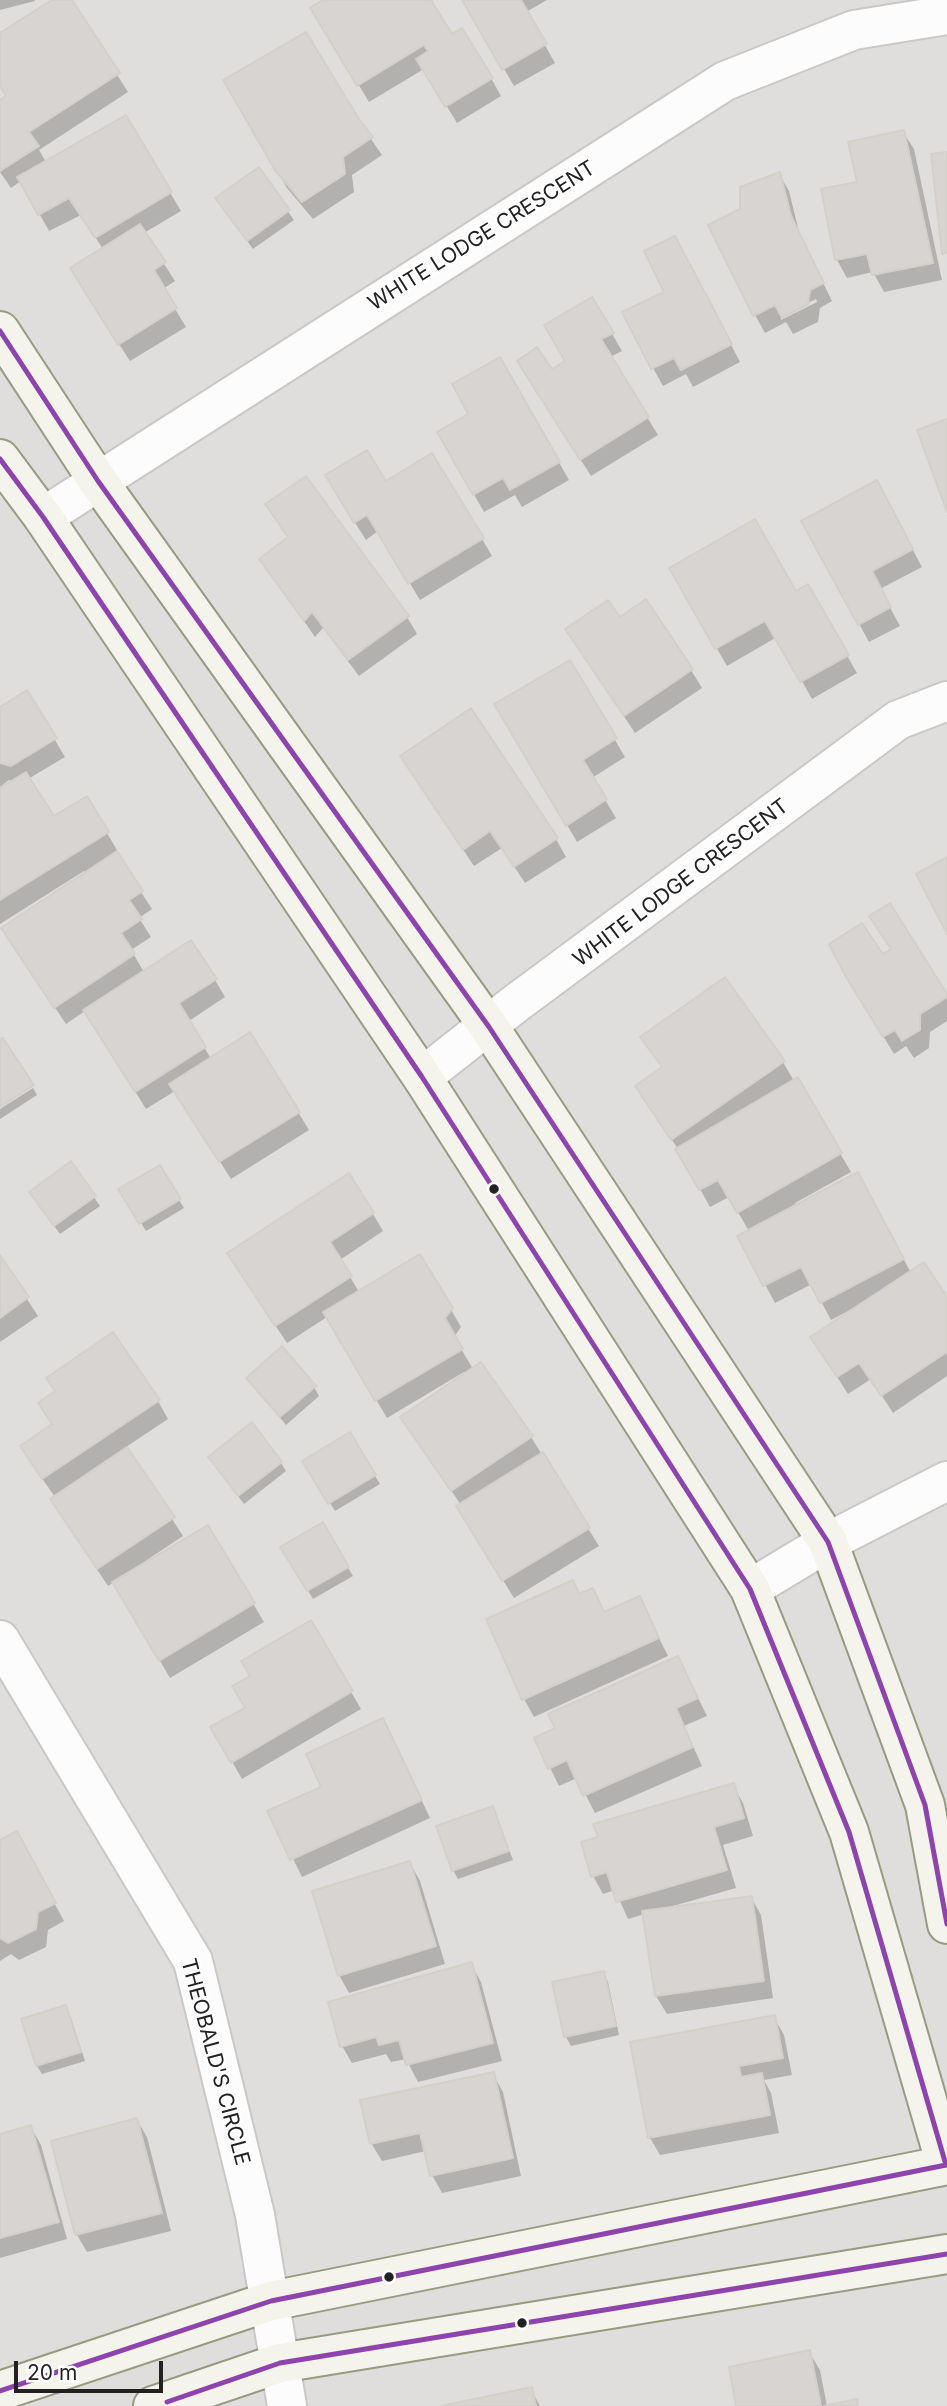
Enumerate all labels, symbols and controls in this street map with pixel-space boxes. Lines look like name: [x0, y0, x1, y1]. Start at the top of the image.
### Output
street label: WHITE LODGE CRESCENT: [364, 156, 600, 316]
street label: WHITE LODGE CRESCENT: [568, 794, 794, 972]
unlabelled marker: [487, 1182, 501, 1196]
street label: THEOBALD'S CIRCLE: [175, 1956, 255, 2168]
unlabelled marker: [382, 2270, 396, 2284]
unlabelled marker: [515, 2316, 529, 2330]
scale bar: [18, 2346, 166, 2390]
text: 20 m: [27, 2360, 77, 2385]

